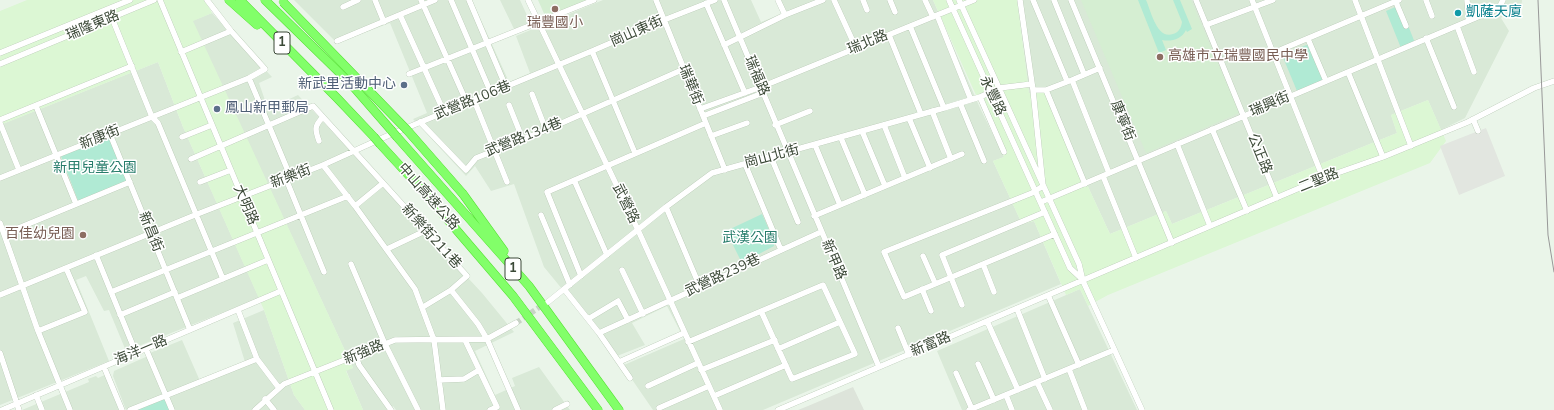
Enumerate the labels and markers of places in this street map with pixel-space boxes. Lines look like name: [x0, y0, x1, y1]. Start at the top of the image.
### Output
marker: 瑞豐國小: [550, 4, 560, 14]
place label: 凱薩天廈: [1466, 5, 1522, 21]
marker: 凱薩天廈: [1453, 8, 1463, 18]
place label: 瑞豐國小: [527, 16, 583, 32]
place label: 高雄市立瑞豐國民中學: [1168, 49, 1308, 65]
marker: 高雄市立瑞豐國民中學: [1155, 52, 1165, 62]
place label: 新武里活動中心: [298, 77, 396, 93]
marker: 新武里活動中心: [399, 80, 409, 90]
place label: 鳳山新甲郵局: [225, 101, 309, 117]
marker: 鳳山新甲郵局: [212, 104, 222, 114]
place label: 百佳幼兒園: [5, 227, 75, 243]
marker: 百佳幼兒園: [78, 230, 88, 240]

